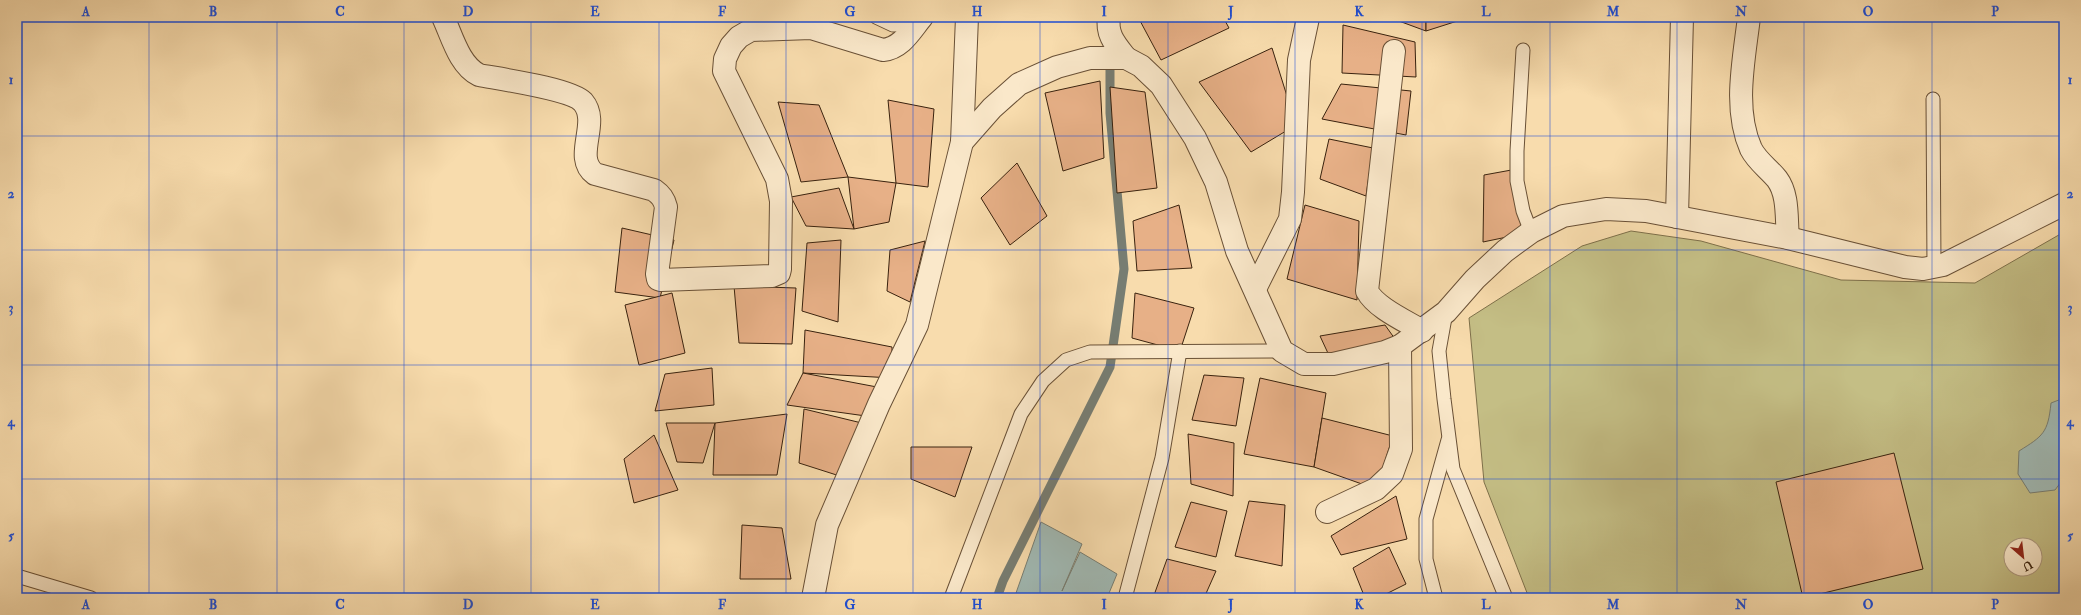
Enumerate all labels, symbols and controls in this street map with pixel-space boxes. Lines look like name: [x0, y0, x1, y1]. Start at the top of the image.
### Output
text: A: [81, 4, 91, 20]
text: B: [209, 4, 217, 20]
text: C: [335, 4, 345, 20]
text: D: [463, 4, 474, 20]
text: E: [590, 4, 600, 20]
text: F: [718, 4, 727, 20]
text: G: [845, 4, 856, 20]
text: H: [972, 4, 983, 20]
text: I: [1101, 4, 1107, 20]
text: J: [1227, 4, 1234, 21]
text: K: [1354, 4, 1364, 20]
text: L: [1481, 4, 1491, 20]
text: M: [1606, 4, 1620, 20]
text: N: [1734, 4, 1747, 20]
text: O: [1863, 4, 1874, 20]
text: P: [1991, 4, 1999, 20]
text: 1: [9, 72, 14, 88]
text: 1: [2068, 72, 2073, 88]
text: 2: [8, 186, 15, 202]
text: 2: [2067, 186, 2074, 202]
text: 3: [9, 300, 14, 316]
text: 3: [2068, 300, 2073, 316]
text: 4: [6, 414, 15, 430]
text: 4: [2065, 414, 2074, 430]
text: 5: [8, 528, 14, 544]
text: 5: [2067, 528, 2073, 544]
north arrow: [2003, 537, 2043, 577]
text: U: [2020, 557, 2035, 574]
text: A: [81, 597, 91, 613]
text: B: [209, 597, 217, 613]
text: C: [335, 597, 345, 613]
text: D: [463, 597, 474, 613]
text: E: [590, 597, 600, 613]
text: F: [718, 597, 727, 613]
text: G: [845, 597, 856, 613]
text: H: [972, 597, 983, 613]
text: I: [1101, 597, 1107, 613]
text: J: [1227, 597, 1234, 614]
text: K: [1354, 597, 1364, 613]
text: L: [1481, 597, 1491, 613]
text: M: [1606, 597, 1620, 613]
text: N: [1734, 597, 1747, 613]
text: O: [1863, 597, 1874, 613]
text: P: [1991, 597, 1999, 613]

